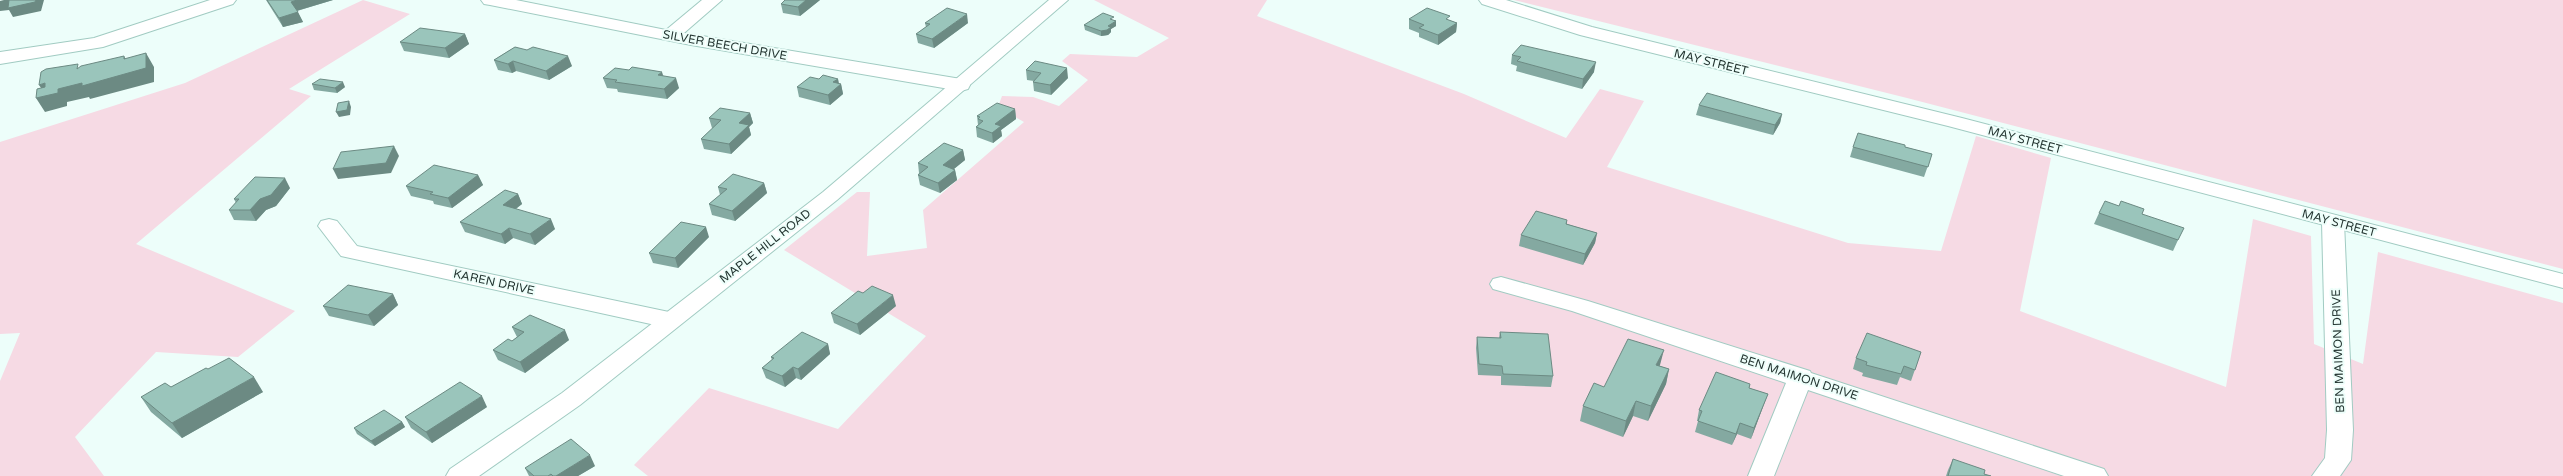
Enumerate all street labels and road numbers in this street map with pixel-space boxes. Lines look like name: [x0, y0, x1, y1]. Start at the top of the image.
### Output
street label: SILVER BEECH DRIVE: [662, 27, 788, 63]
street label: MAY STREET: [1672, 46, 1750, 78]
street label: MAY STREET: [1986, 123, 2064, 157]
street label: MAPLE HILL ROAD: [717, 206, 813, 286]
street label: MAY STREET: [2300, 206, 2378, 240]
street label: KAREN DRIVE: [452, 267, 536, 298]
street label: BEN MAIMON DRIVE: [2329, 289, 2347, 413]
street label: BEN MAIMON DRIVE: [1738, 351, 1860, 403]

